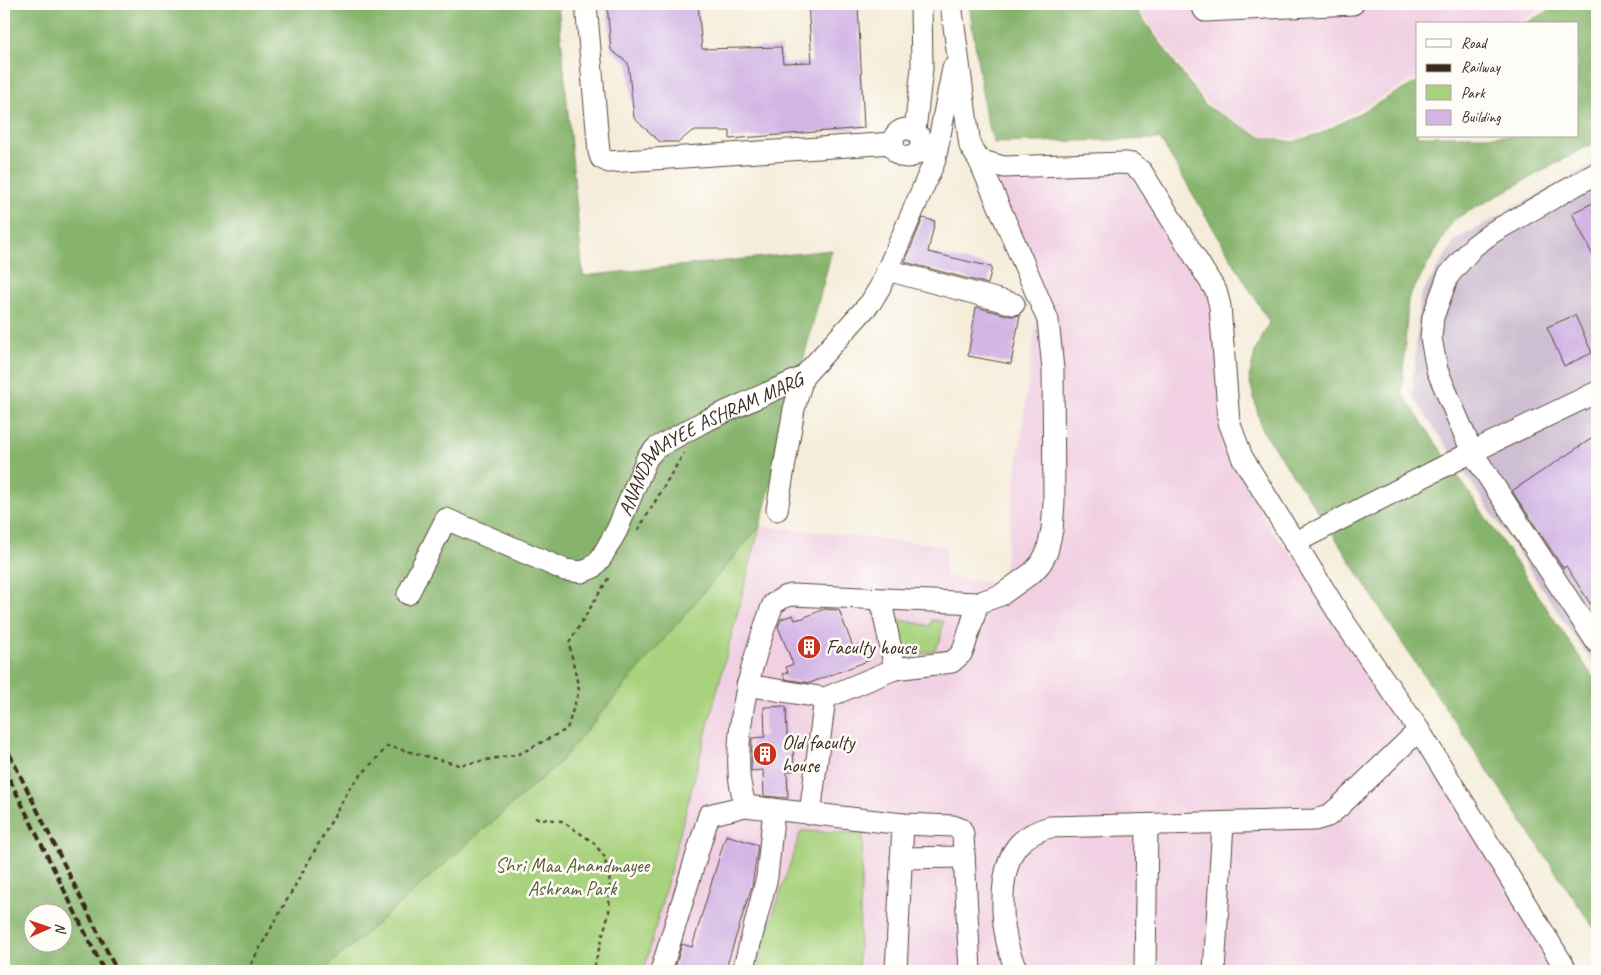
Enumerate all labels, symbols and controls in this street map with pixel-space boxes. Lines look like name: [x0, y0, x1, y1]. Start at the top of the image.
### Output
legend: [1416, 22, 1578, 138]
text: Road: [1461, 34, 1488, 53]
text: Railway: [1461, 58, 1502, 77]
text: Park: [1461, 84, 1486, 103]
text: Building: [1461, 108, 1501, 127]
street label: ANANDAMAYEE ASHRAM MARG: [612, 365, 809, 519]
building icon: Faculty house: [796, 634, 822, 660]
place label: Faculty house: [826, 635, 918, 660]
place label: Old faculty house: [782, 730, 856, 778]
building icon: Old faculty house: [752, 741, 778, 767]
park label: Shri Maa Anandmayee Ashram Park: [495, 853, 651, 901]
north arrow: [22, 902, 72, 952]
text: N: [52, 923, 69, 935]

